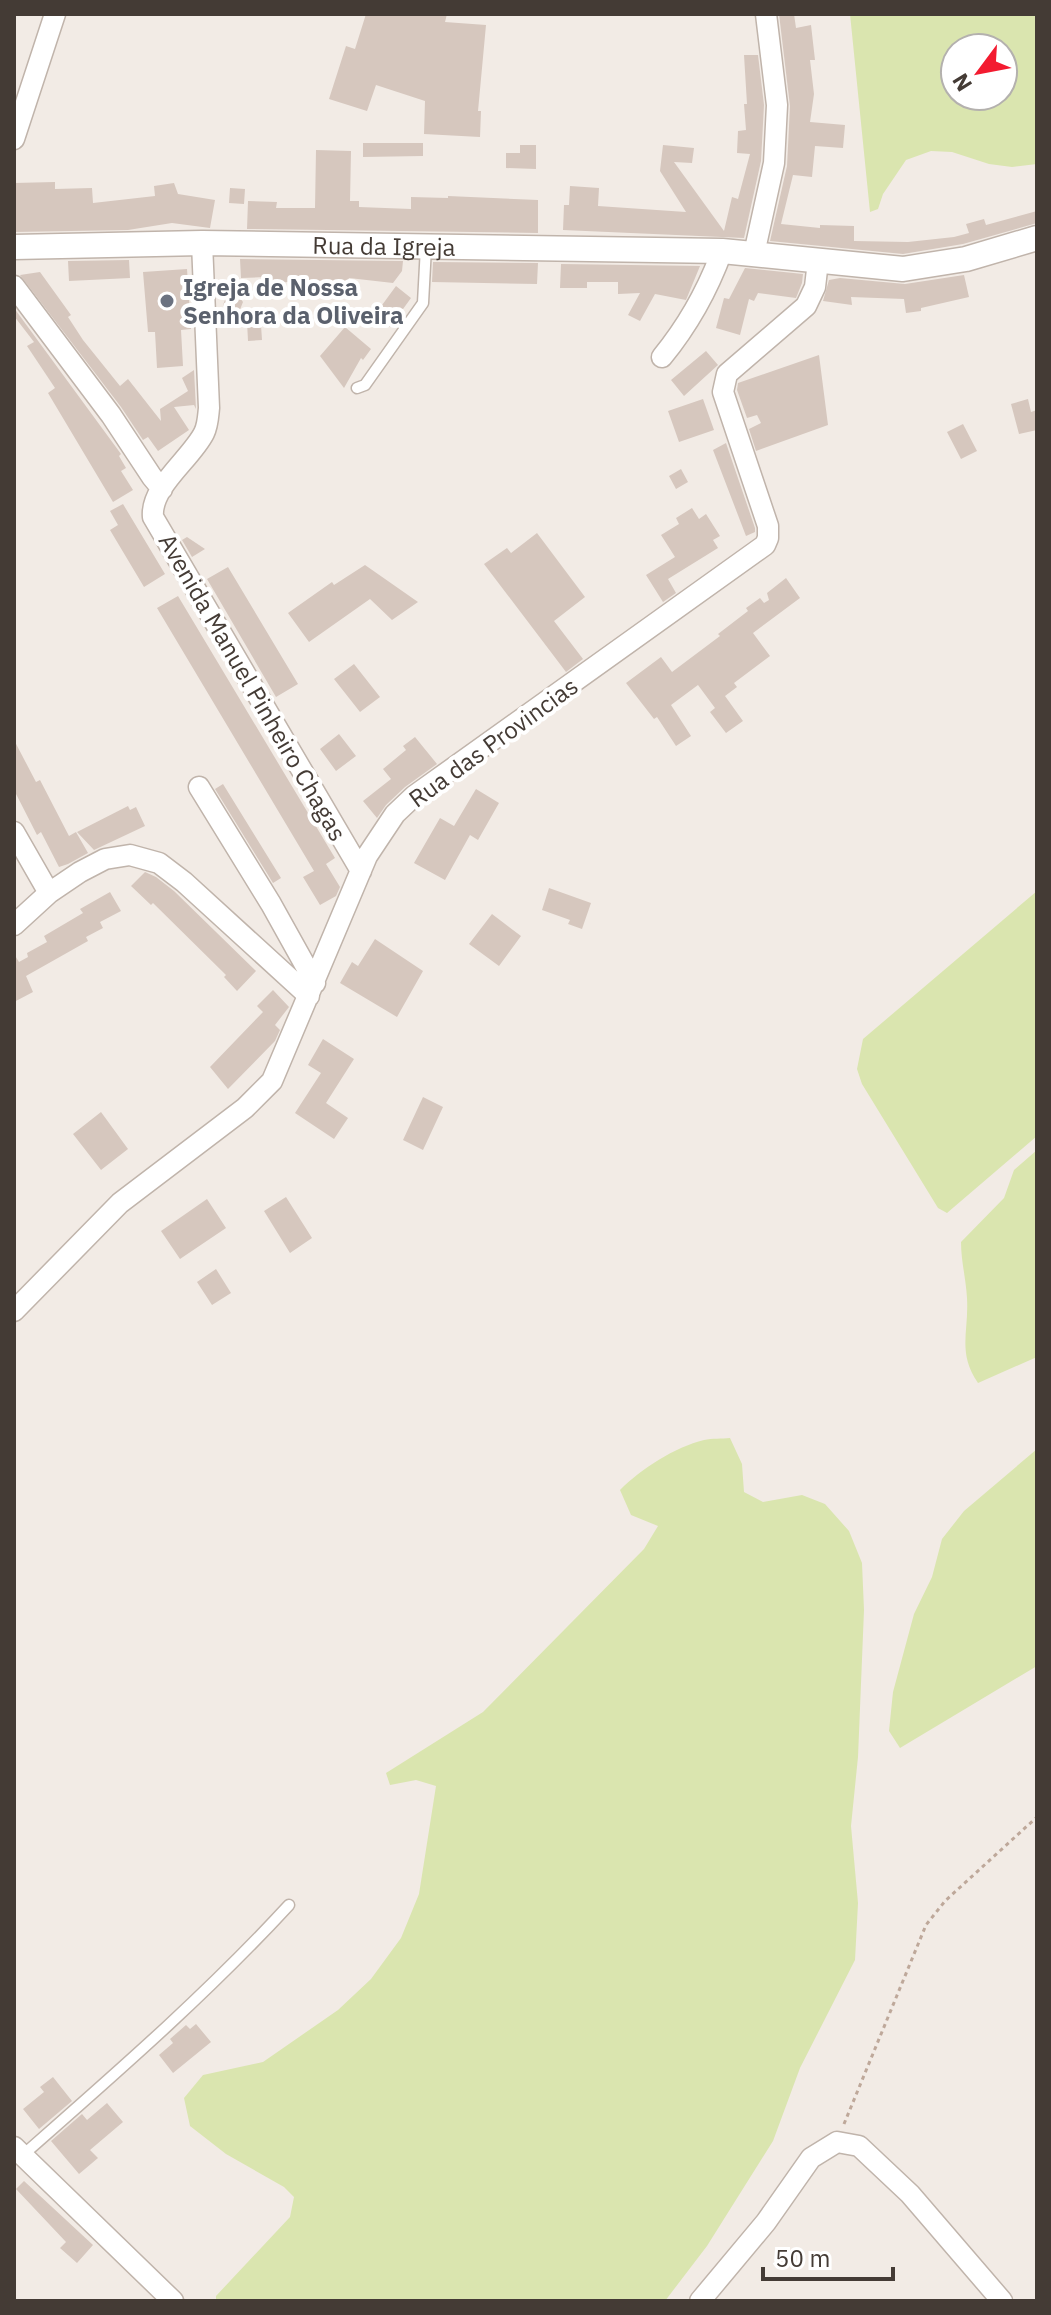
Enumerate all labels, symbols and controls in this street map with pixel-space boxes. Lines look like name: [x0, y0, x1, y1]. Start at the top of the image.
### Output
north arrow: [939, 32, 1019, 112]
text: N: [945, 68, 978, 97]
street label: Rua da Igreja: [312, 229, 456, 263]
place label: Igreja de Nossa Senhora da Oliveira: [183, 271, 404, 331]
marker: Igreja de Nossa Senhora da Oliveira: [158, 292, 176, 310]
street label: Avenida Manuel Pinheiro Chagas: [152, 527, 354, 847]
street label: Rua das Provincias: [402, 670, 584, 814]
scale bar: [763, 2231, 893, 2281]
text: 50 m: [775, 2242, 830, 2274]

